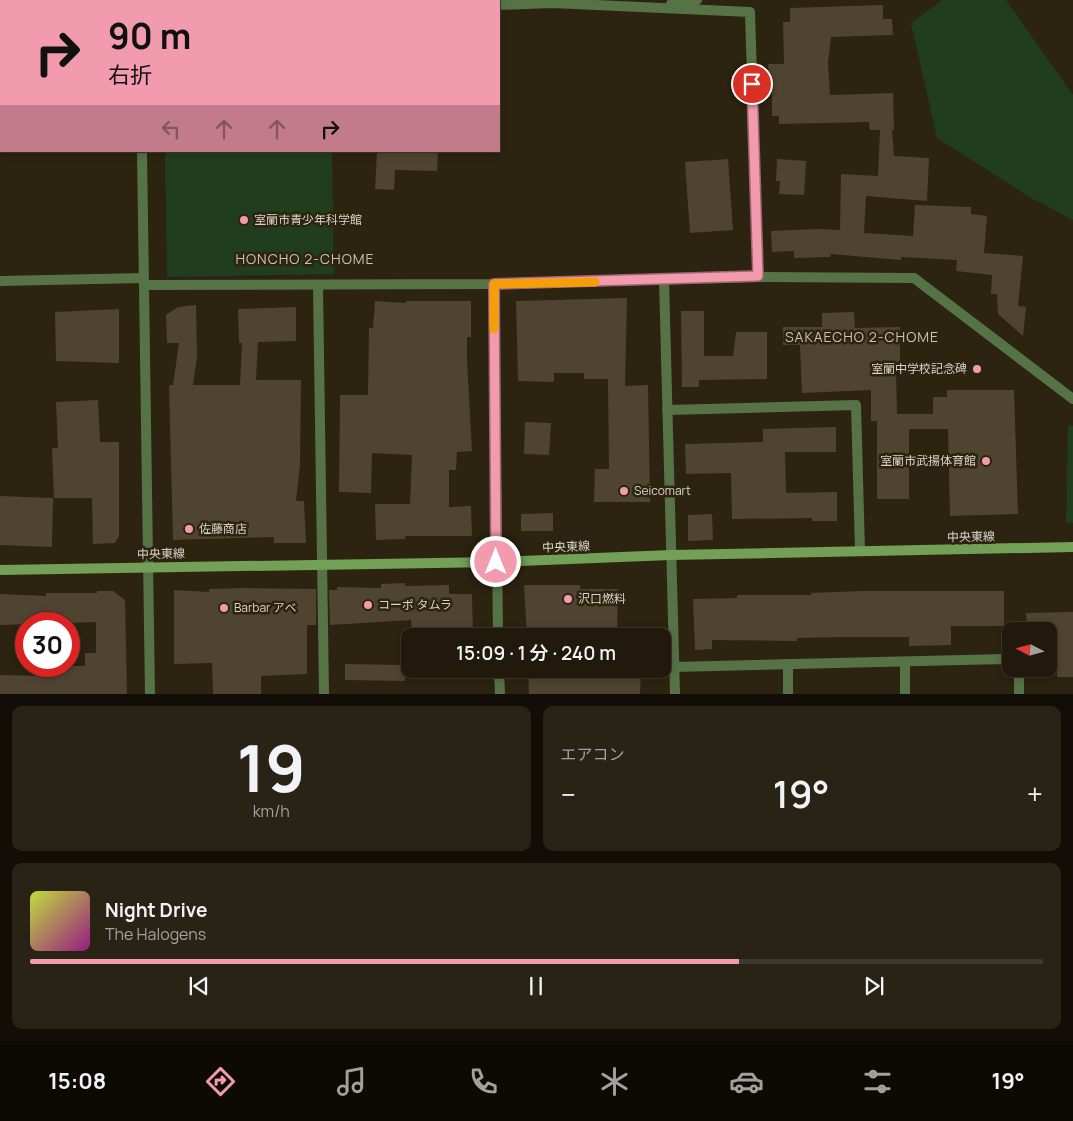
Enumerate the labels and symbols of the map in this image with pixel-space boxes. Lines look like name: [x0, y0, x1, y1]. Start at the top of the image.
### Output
pin: [731, 63, 773, 105]
place label: 室蘭市青少年科学館: [254, 211, 362, 228]
marker: 室蘭市青少年科学館: [238, 214, 250, 226]
district label: HONCHO 2-CHOME: [235, 249, 375, 268]
district label: SAKAECHO 2-CHOME: [785, 327, 939, 346]
place label: 室蘭中学校記念碑: [871, 360, 967, 377]
marker: 室蘭中学校記念碑: [971, 363, 983, 375]
place label: 室蘭市武揚体育館: [880, 452, 976, 469]
marker: 室蘭市武揚体育館: [980, 455, 992, 467]
place label: Seicomart: [634, 482, 691, 499]
marker: Seicomart: [618, 485, 630, 497]
place label: 佐藤商店: [199, 520, 247, 537]
marker: 佐藤商店: [183, 523, 195, 535]
street label: 中央東線: [947, 528, 995, 545]
position arrow: [469, 535, 521, 587]
street label: 中央東線: [542, 537, 590, 556]
street label: 中央東線: [137, 545, 185, 562]
place label: 沢口燃料: [578, 590, 626, 607]
marker: 沢口燃料: [562, 593, 574, 605]
place label: コーポ タムラ: [378, 596, 452, 613]
place label: Barbar アベ: [234, 599, 297, 616]
marker: コーポ タムラ: [362, 599, 374, 611]
marker: Barbar アベ: [218, 602, 230, 614]
speed limit sign: 30: [15, 612, 80, 677]
north arrow: [1002, 622, 1058, 678]

